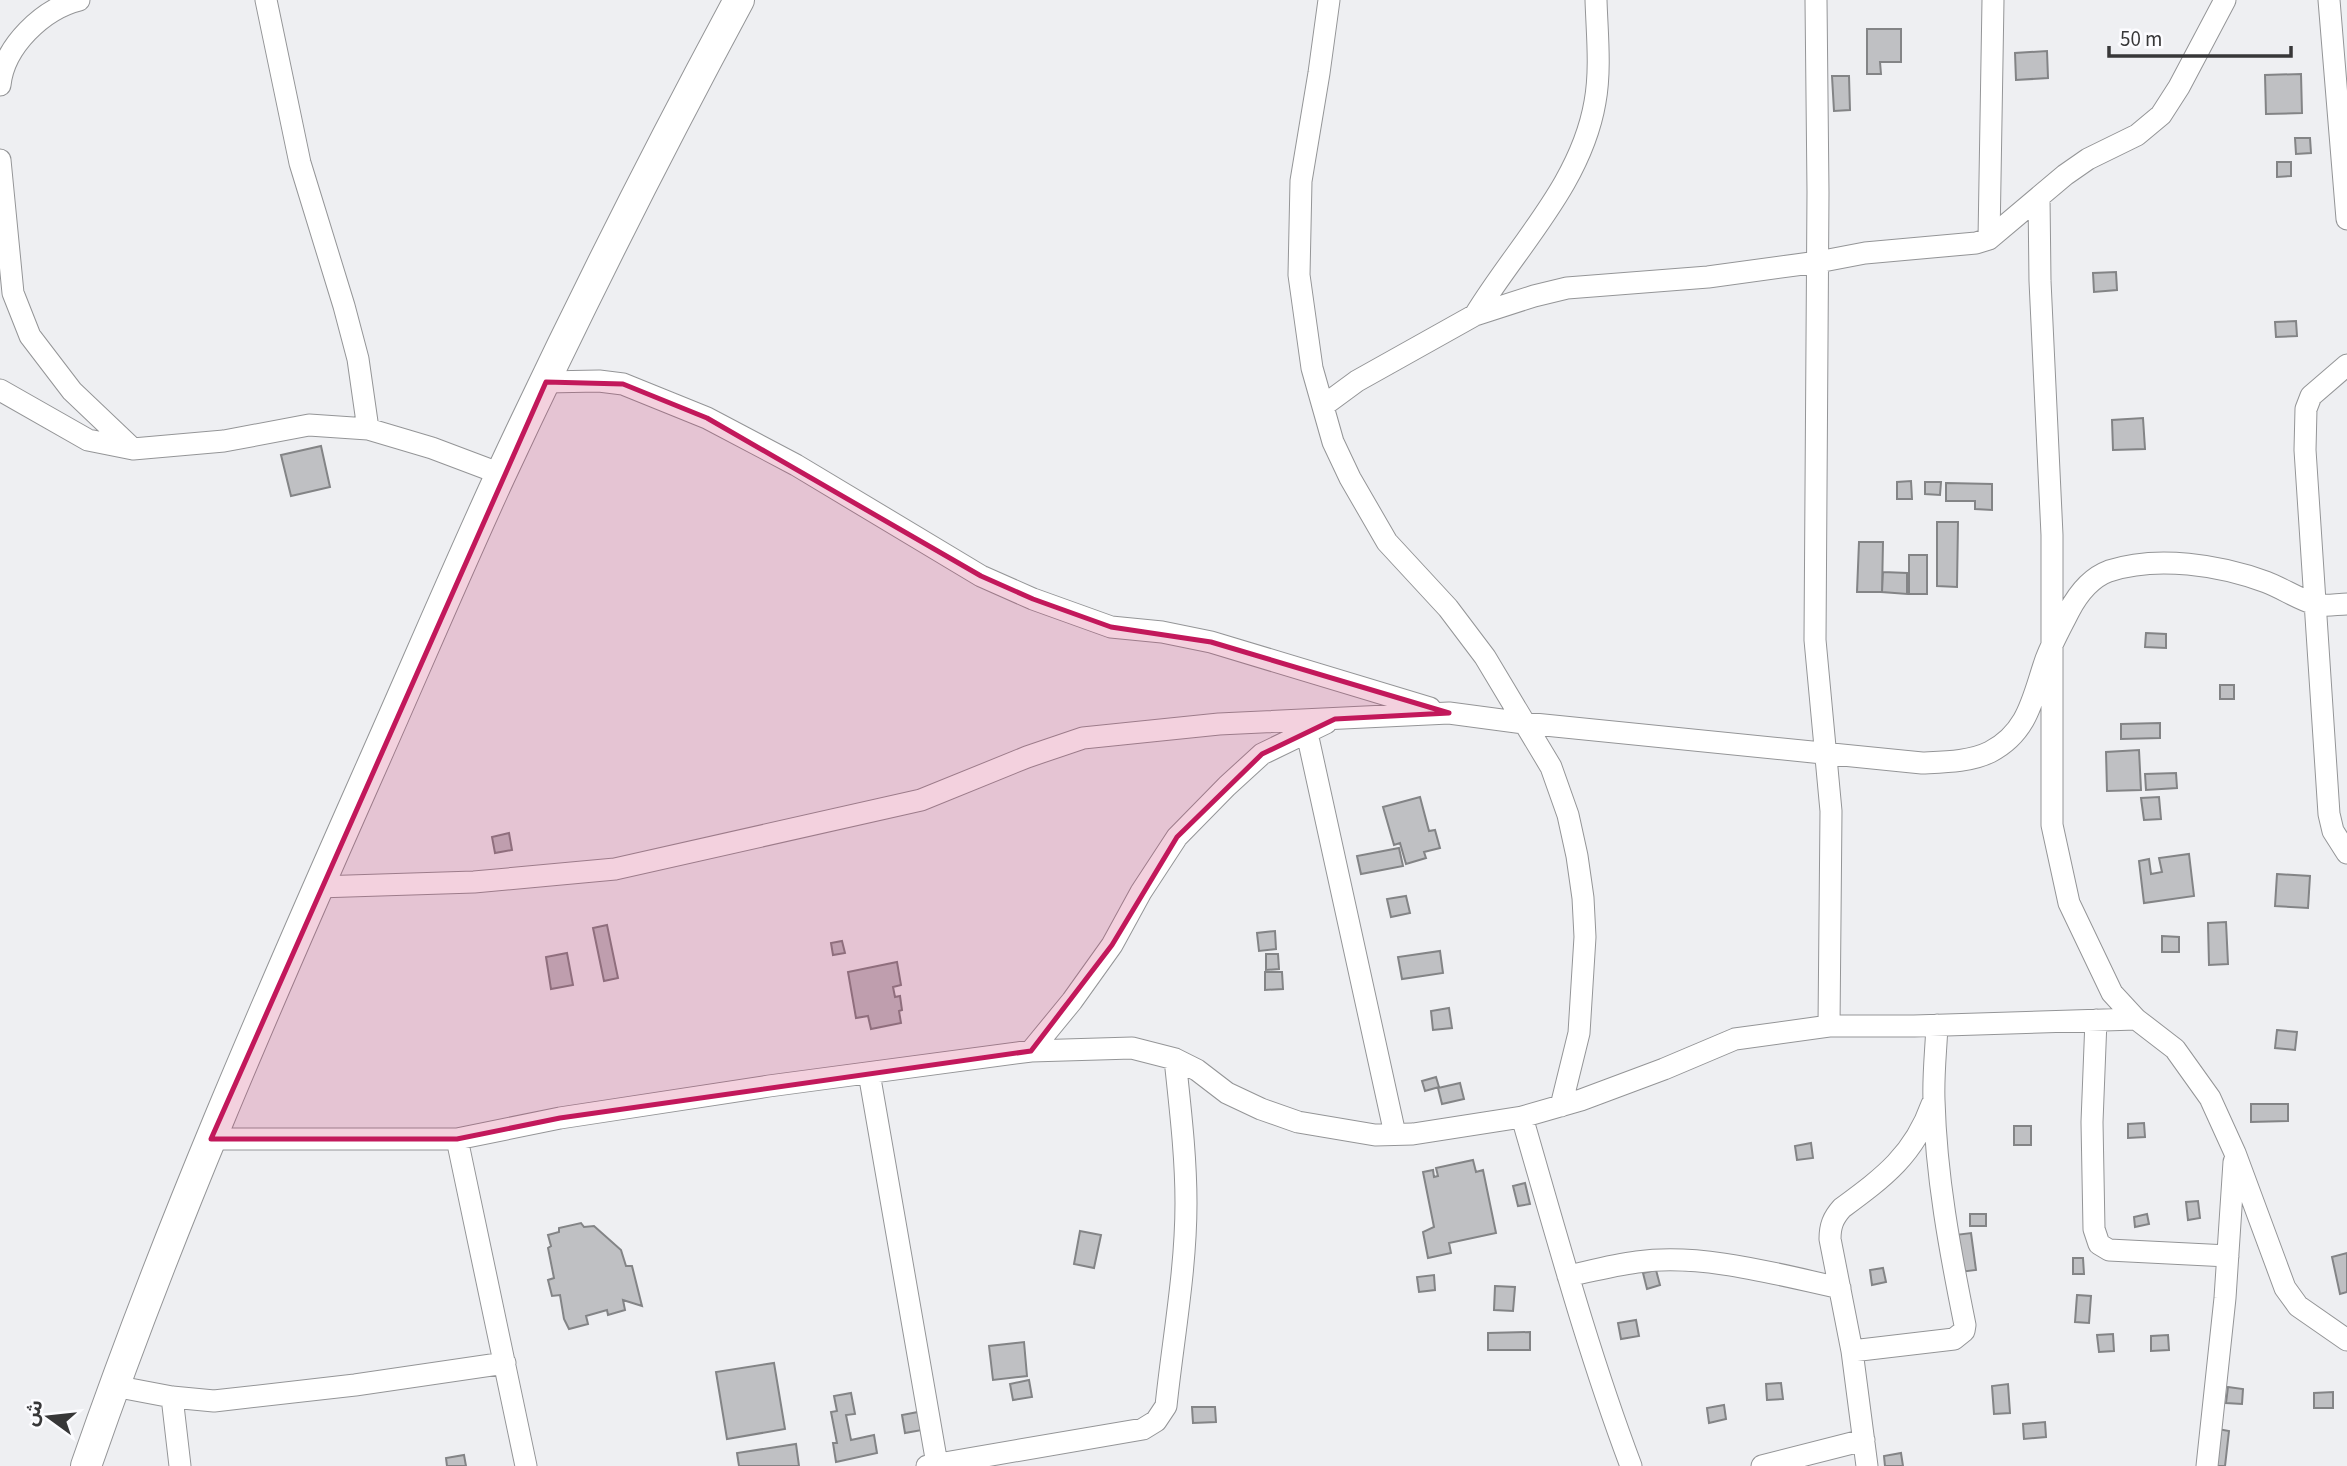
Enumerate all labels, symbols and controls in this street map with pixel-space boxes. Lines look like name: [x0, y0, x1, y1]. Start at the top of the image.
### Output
scale bar: [2109, 14, 2291, 58]
text: 50 m: [2120, 24, 2162, 54]
north arrow: [14, 1382, 84, 1452]
text: ش: [18, 1397, 50, 1429]

